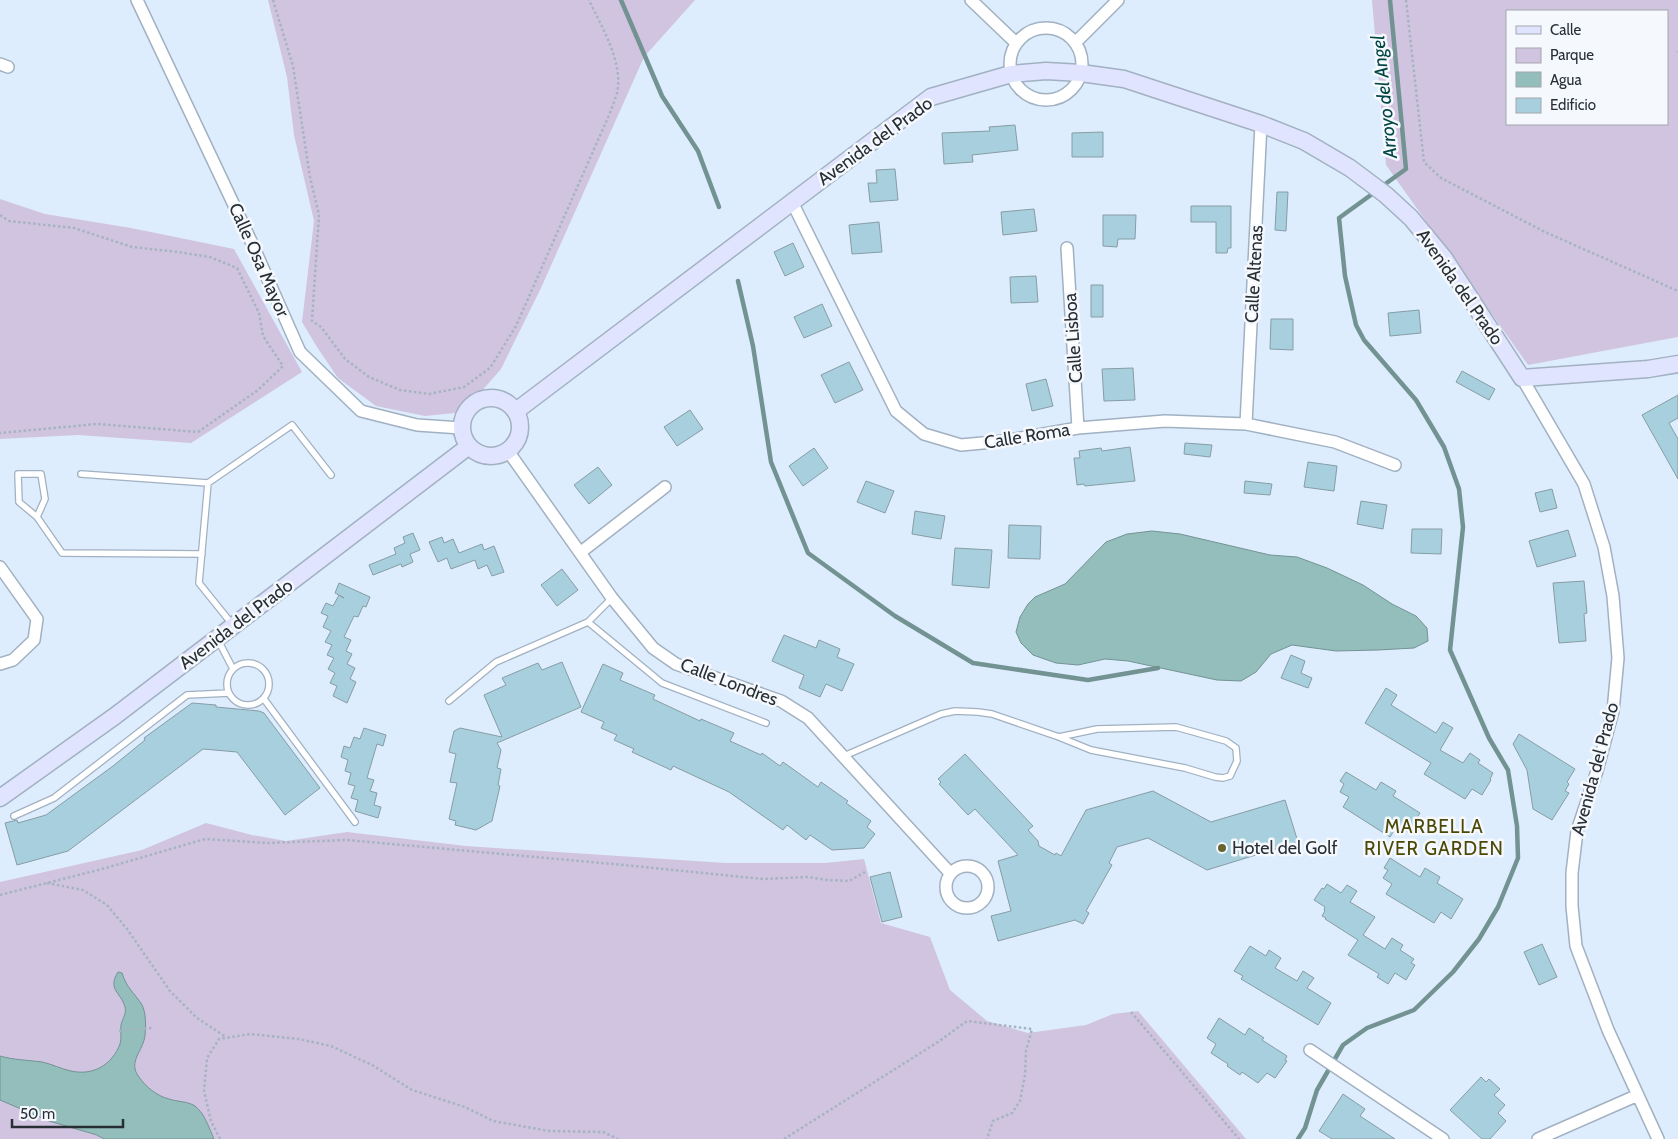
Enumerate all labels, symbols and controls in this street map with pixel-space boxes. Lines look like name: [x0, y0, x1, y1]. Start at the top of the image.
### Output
legend: [1506, 10, 1668, 125]
text: Calle: [1550, 21, 1581, 39]
water label: Arroyo del Angel: [1366, 34, 1402, 161]
text: Parque: [1550, 46, 1594, 64]
text: Agua: [1550, 71, 1582, 89]
street label: Avenida del Prado: [813, 92, 937, 190]
text: Edificio: [1550, 96, 1596, 114]
street label: Calle Osa Mayor: [224, 200, 294, 321]
street label: Calle Altenas: [1240, 225, 1268, 323]
street label: Avenida del Prado: [1412, 225, 1508, 349]
street label: Calle Lisboa: [1059, 292, 1087, 384]
street label: Calle Roma: [983, 418, 1072, 454]
street label: Avenida del Prado: [175, 574, 297, 674]
street label: Calle Londres: [677, 653, 781, 711]
street label: Avenida del Prado: [1567, 700, 1623, 838]
district label: MARBELLA RIVER GARDEN: [1364, 815, 1504, 860]
place label: Hotel del Golf: [1232, 837, 1337, 859]
marker: Hotel del Golf: [1216, 842, 1228, 854]
scale bar: [12, 1096, 124, 1128]
text: 50 m: [20, 1105, 55, 1123]

